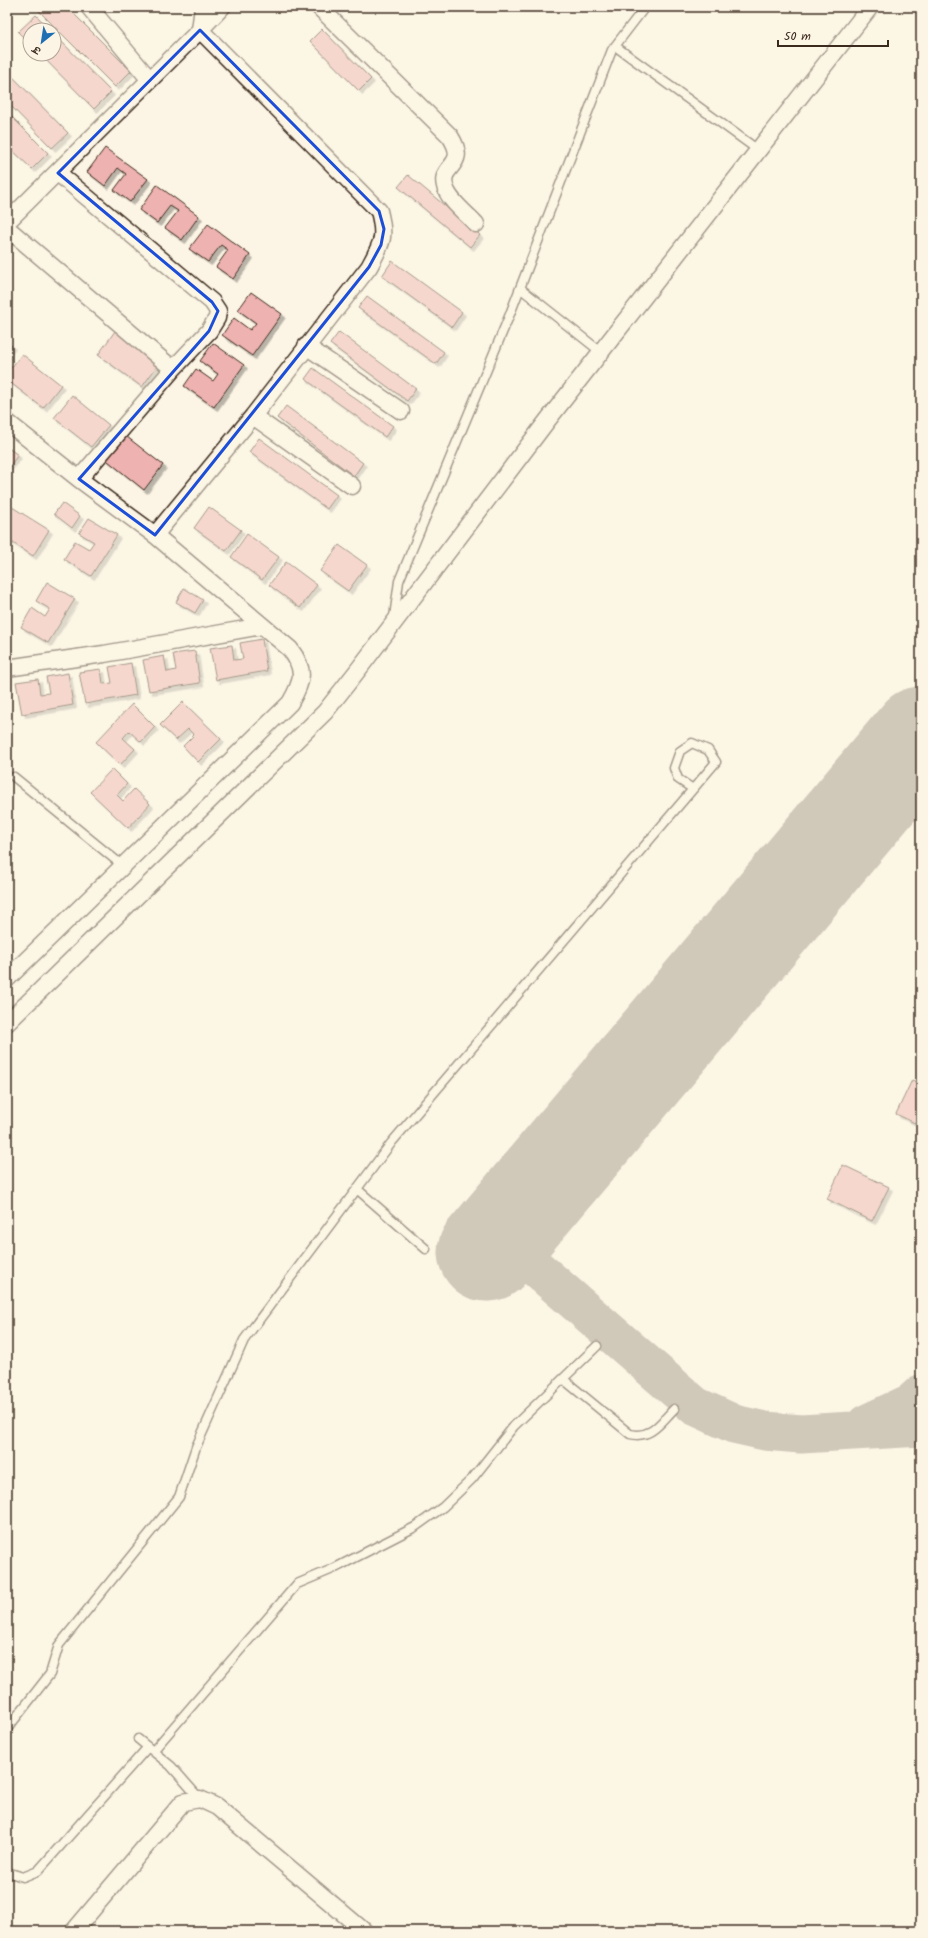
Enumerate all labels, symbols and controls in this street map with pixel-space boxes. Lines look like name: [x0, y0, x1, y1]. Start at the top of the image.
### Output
north arrow: [22, 22, 62, 62]
scale bar: [778, 22, 888, 48]
text: 50 m: [784, 27, 811, 46]
text: उ: [28, 39, 45, 59]

